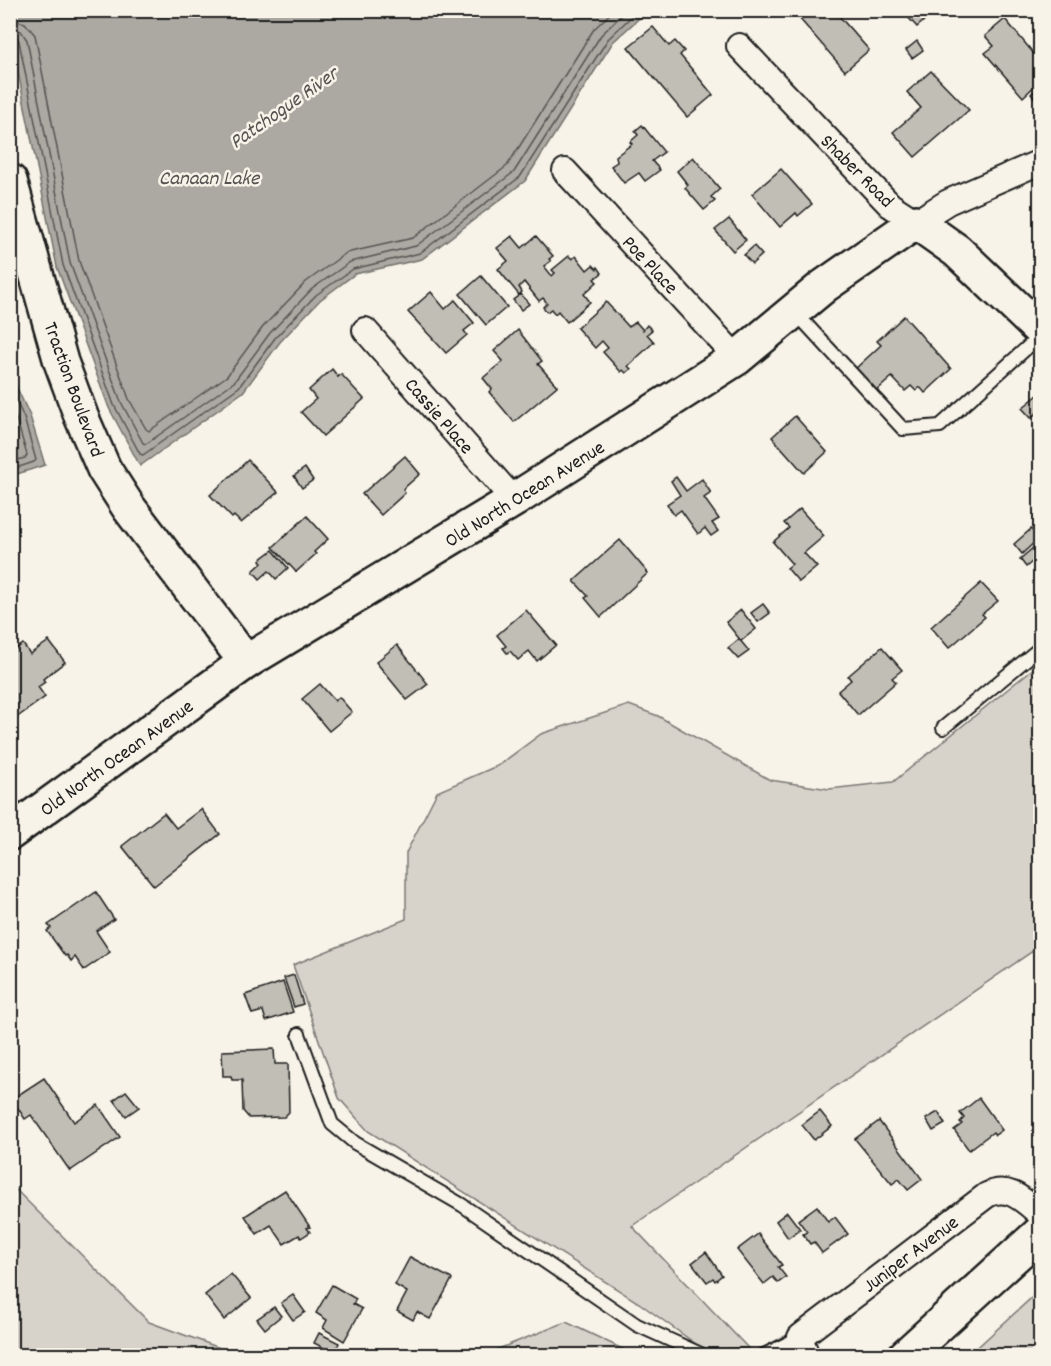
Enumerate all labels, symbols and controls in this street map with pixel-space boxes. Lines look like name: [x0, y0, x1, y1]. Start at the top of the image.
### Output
water label: Patchogue River: [224, 60, 347, 158]
street label: Shaber Road: [813, 129, 899, 215]
water label: Canaan Lake: [159, 165, 261, 195]
street label: Poe Place: [614, 230, 684, 302]
street label: Traction Boulevard: [35, 319, 110, 461]
street label: Cassie Place: [397, 373, 479, 461]
street label: Old North Ocean Avenue: [440, 435, 611, 556]
street label: Old North Ocean Avenue: [35, 694, 200, 825]
street label: Juniper Avenue: [858, 1210, 966, 1301]

